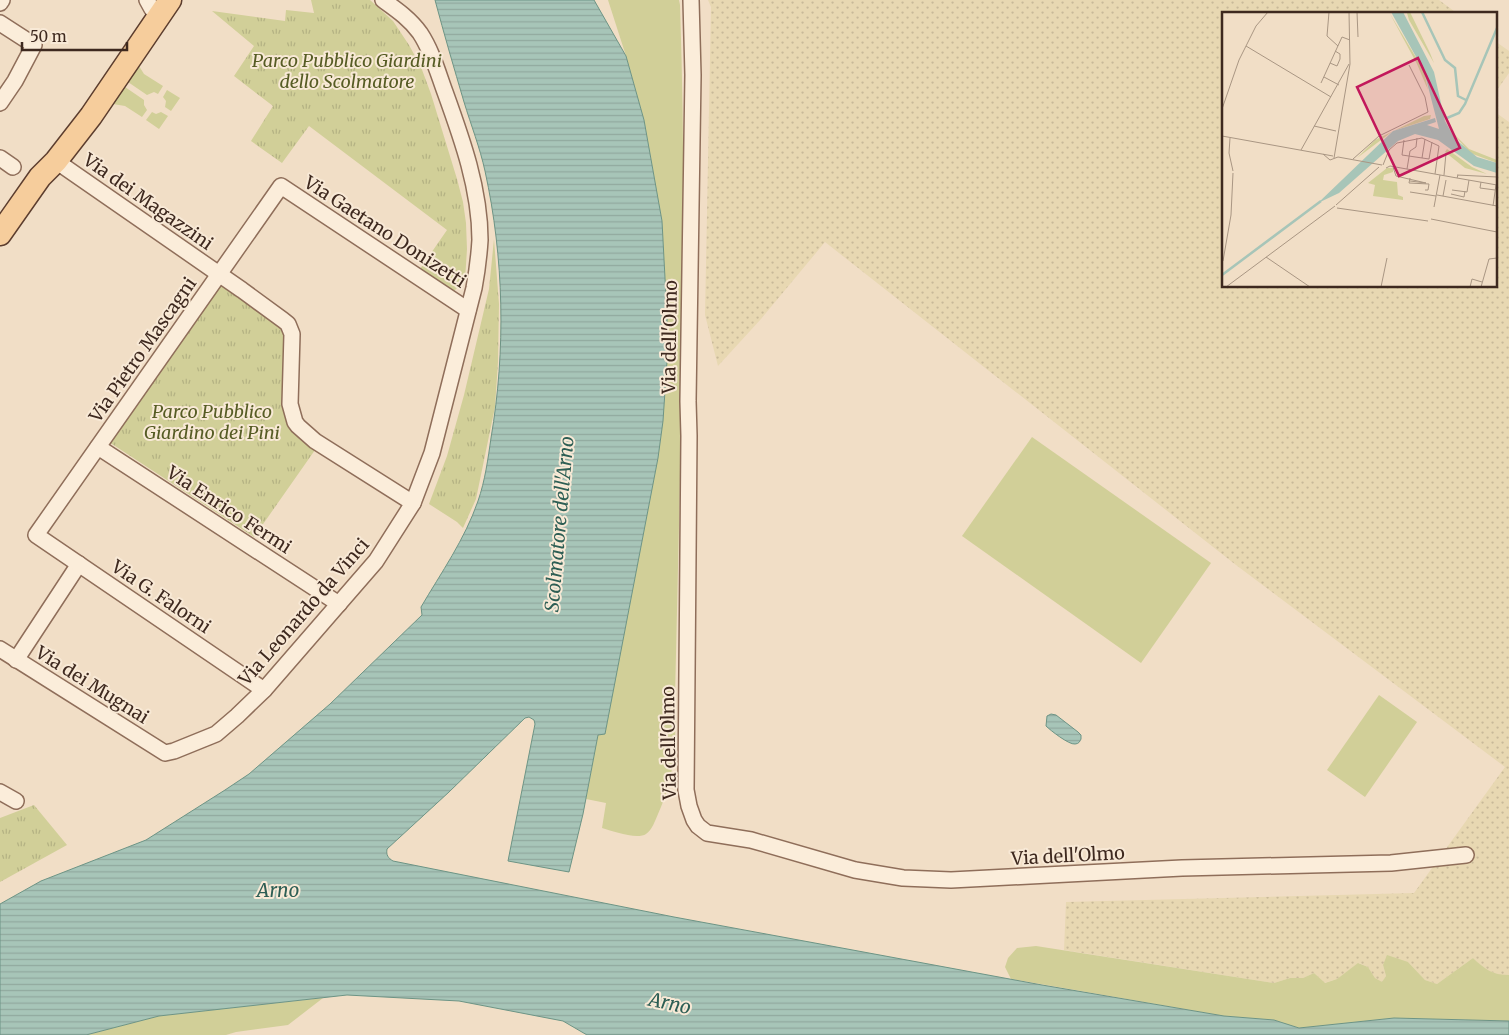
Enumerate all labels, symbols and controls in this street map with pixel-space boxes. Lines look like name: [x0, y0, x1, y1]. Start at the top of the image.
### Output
inset map: [1222, 12, 1496, 288]
scale bar: [22, 20, 128, 52]
text: 50 m: [30, 27, 67, 46]
park label: Parco Pubblico Giardini dello Scolmatore: [252, 49, 442, 93]
street label: Via dei Magazzini: [78, 148, 218, 255]
street label: Via Gaetano Donizetti: [299, 170, 471, 293]
street label: Via Pietro Mascagni: [83, 273, 201, 427]
street label: Via dell'Olmo: [657, 280, 682, 395]
park label: Parco Pubblico Giardino dei Pini: [144, 400, 280, 444]
water label: Scolmatore dell'Arno: [539, 435, 579, 613]
street label: Via Enrico Fermi: [162, 460, 296, 559]
street label: Via Leonardo da Vinci: [233, 533, 374, 691]
street label: Via G. Falorni: [106, 554, 215, 638]
street label: Via dei Mugnai: [31, 640, 153, 729]
street label: Via dell'Olmo: [656, 686, 681, 801]
street label: Via dell'Olmo: [1010, 841, 1125, 870]
water label: Arno: [255, 878, 299, 902]
water label: Arno: [645, 986, 693, 1019]

